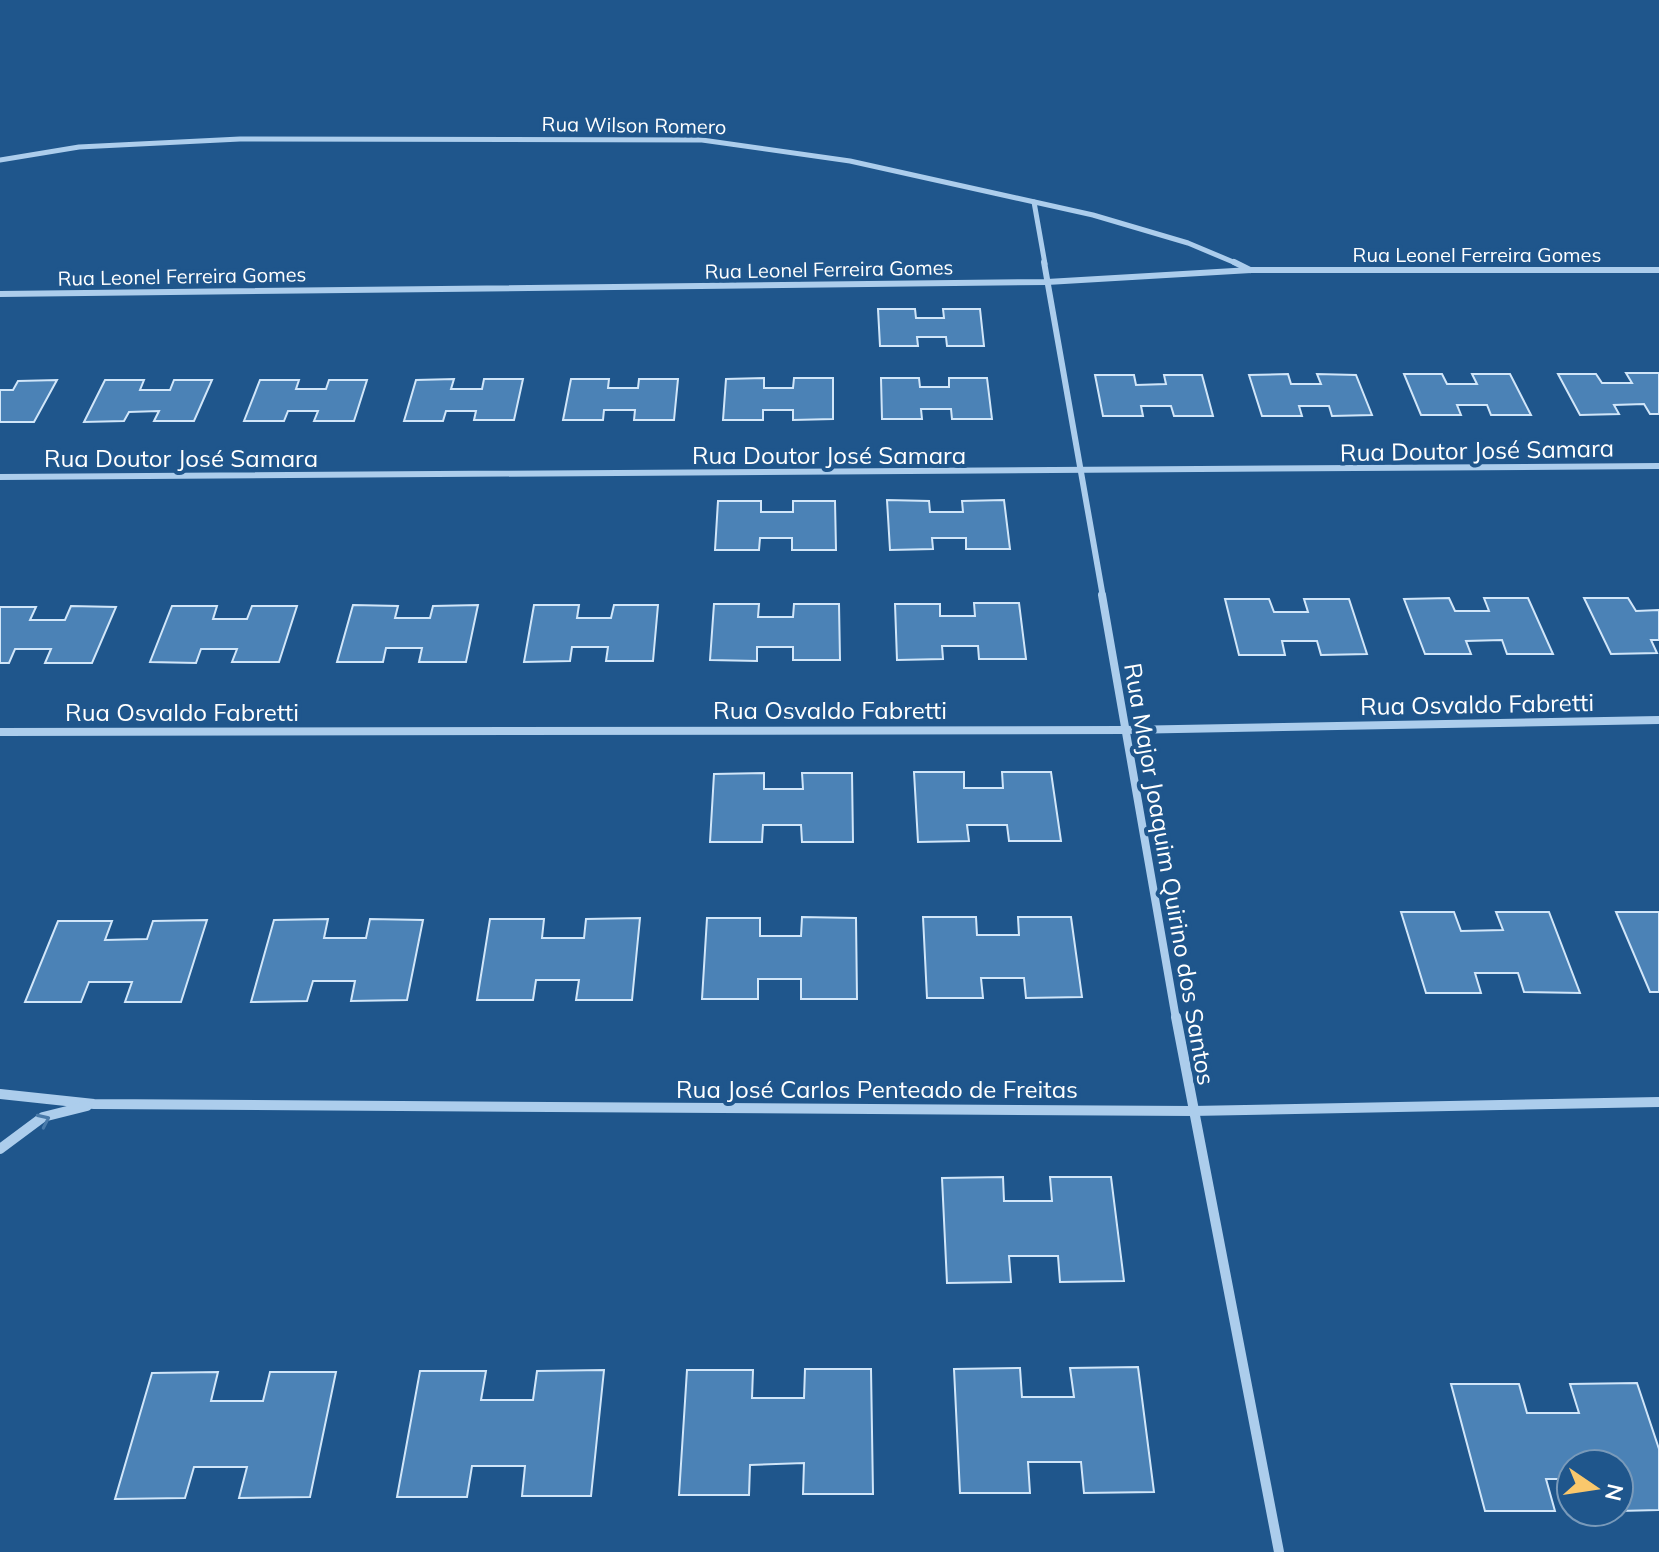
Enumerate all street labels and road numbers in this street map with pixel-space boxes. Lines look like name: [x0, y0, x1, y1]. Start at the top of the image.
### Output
street label: Rua Wilson Romero: [541, 111, 727, 139]
street label: Rua Leonel Ferreira Gomes: [1353, 242, 1601, 267]
street label: Rua Leonel Ferreira Gomes: [704, 254, 954, 284]
street label: Rua Leonel Ferreira Gomes: [57, 261, 307, 291]
street label: Rua Doutor José Samara: [1340, 433, 1614, 467]
street label: Rua Doutor José Samara: [692, 440, 966, 470]
street label: Rua Doutor José Samara: [44, 443, 318, 473]
street label: Rua Major Joaquim Quirino dos Santos: [1118, 661, 1222, 1087]
street label: Rua Osvaldo Fabretti: [1360, 687, 1594, 721]
street label: Rua Osvaldo Fabretti: [713, 695, 947, 725]
street label: Rua Osvaldo Fabretti: [65, 697, 299, 727]
street label: Rua José Carlos Penteado de Freitas: [676, 1074, 1078, 1104]

